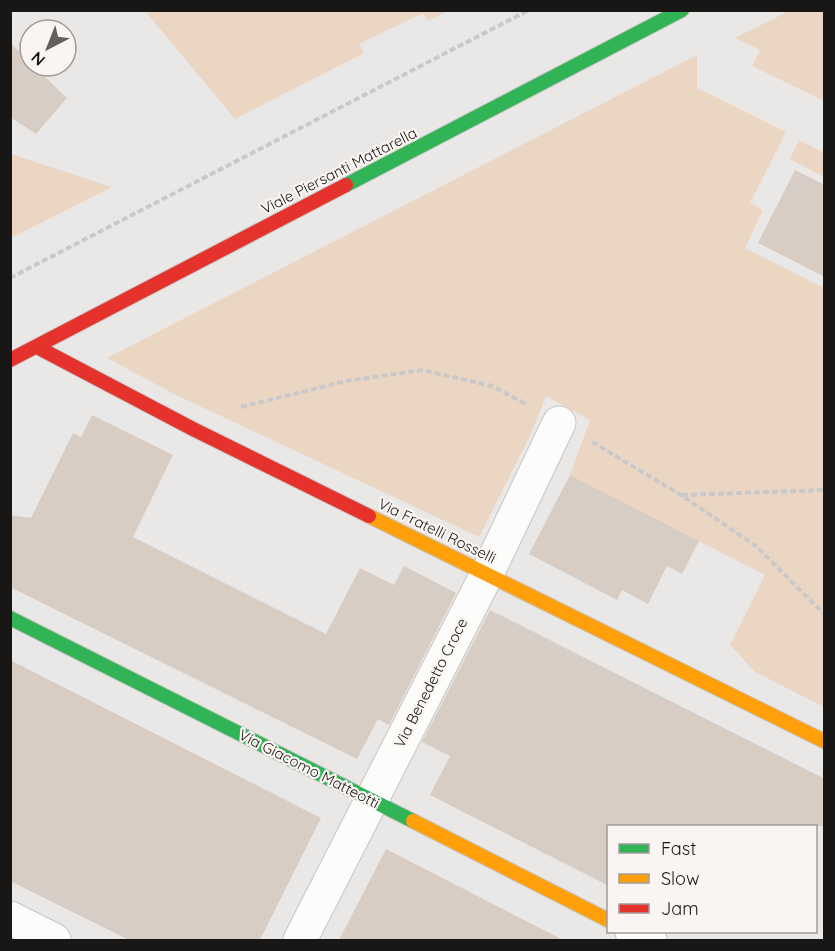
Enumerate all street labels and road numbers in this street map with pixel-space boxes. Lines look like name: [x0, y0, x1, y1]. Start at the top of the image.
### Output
street label: Viale Piersanti Mattarella: [258, 123, 420, 218]
street label: Via Fratelli Rosselli: [375, 494, 499, 567]
street label: Via Benedetto Croce: [390, 615, 472, 751]
street label: Via Giacomo Matteotti: [236, 725, 383, 812]

